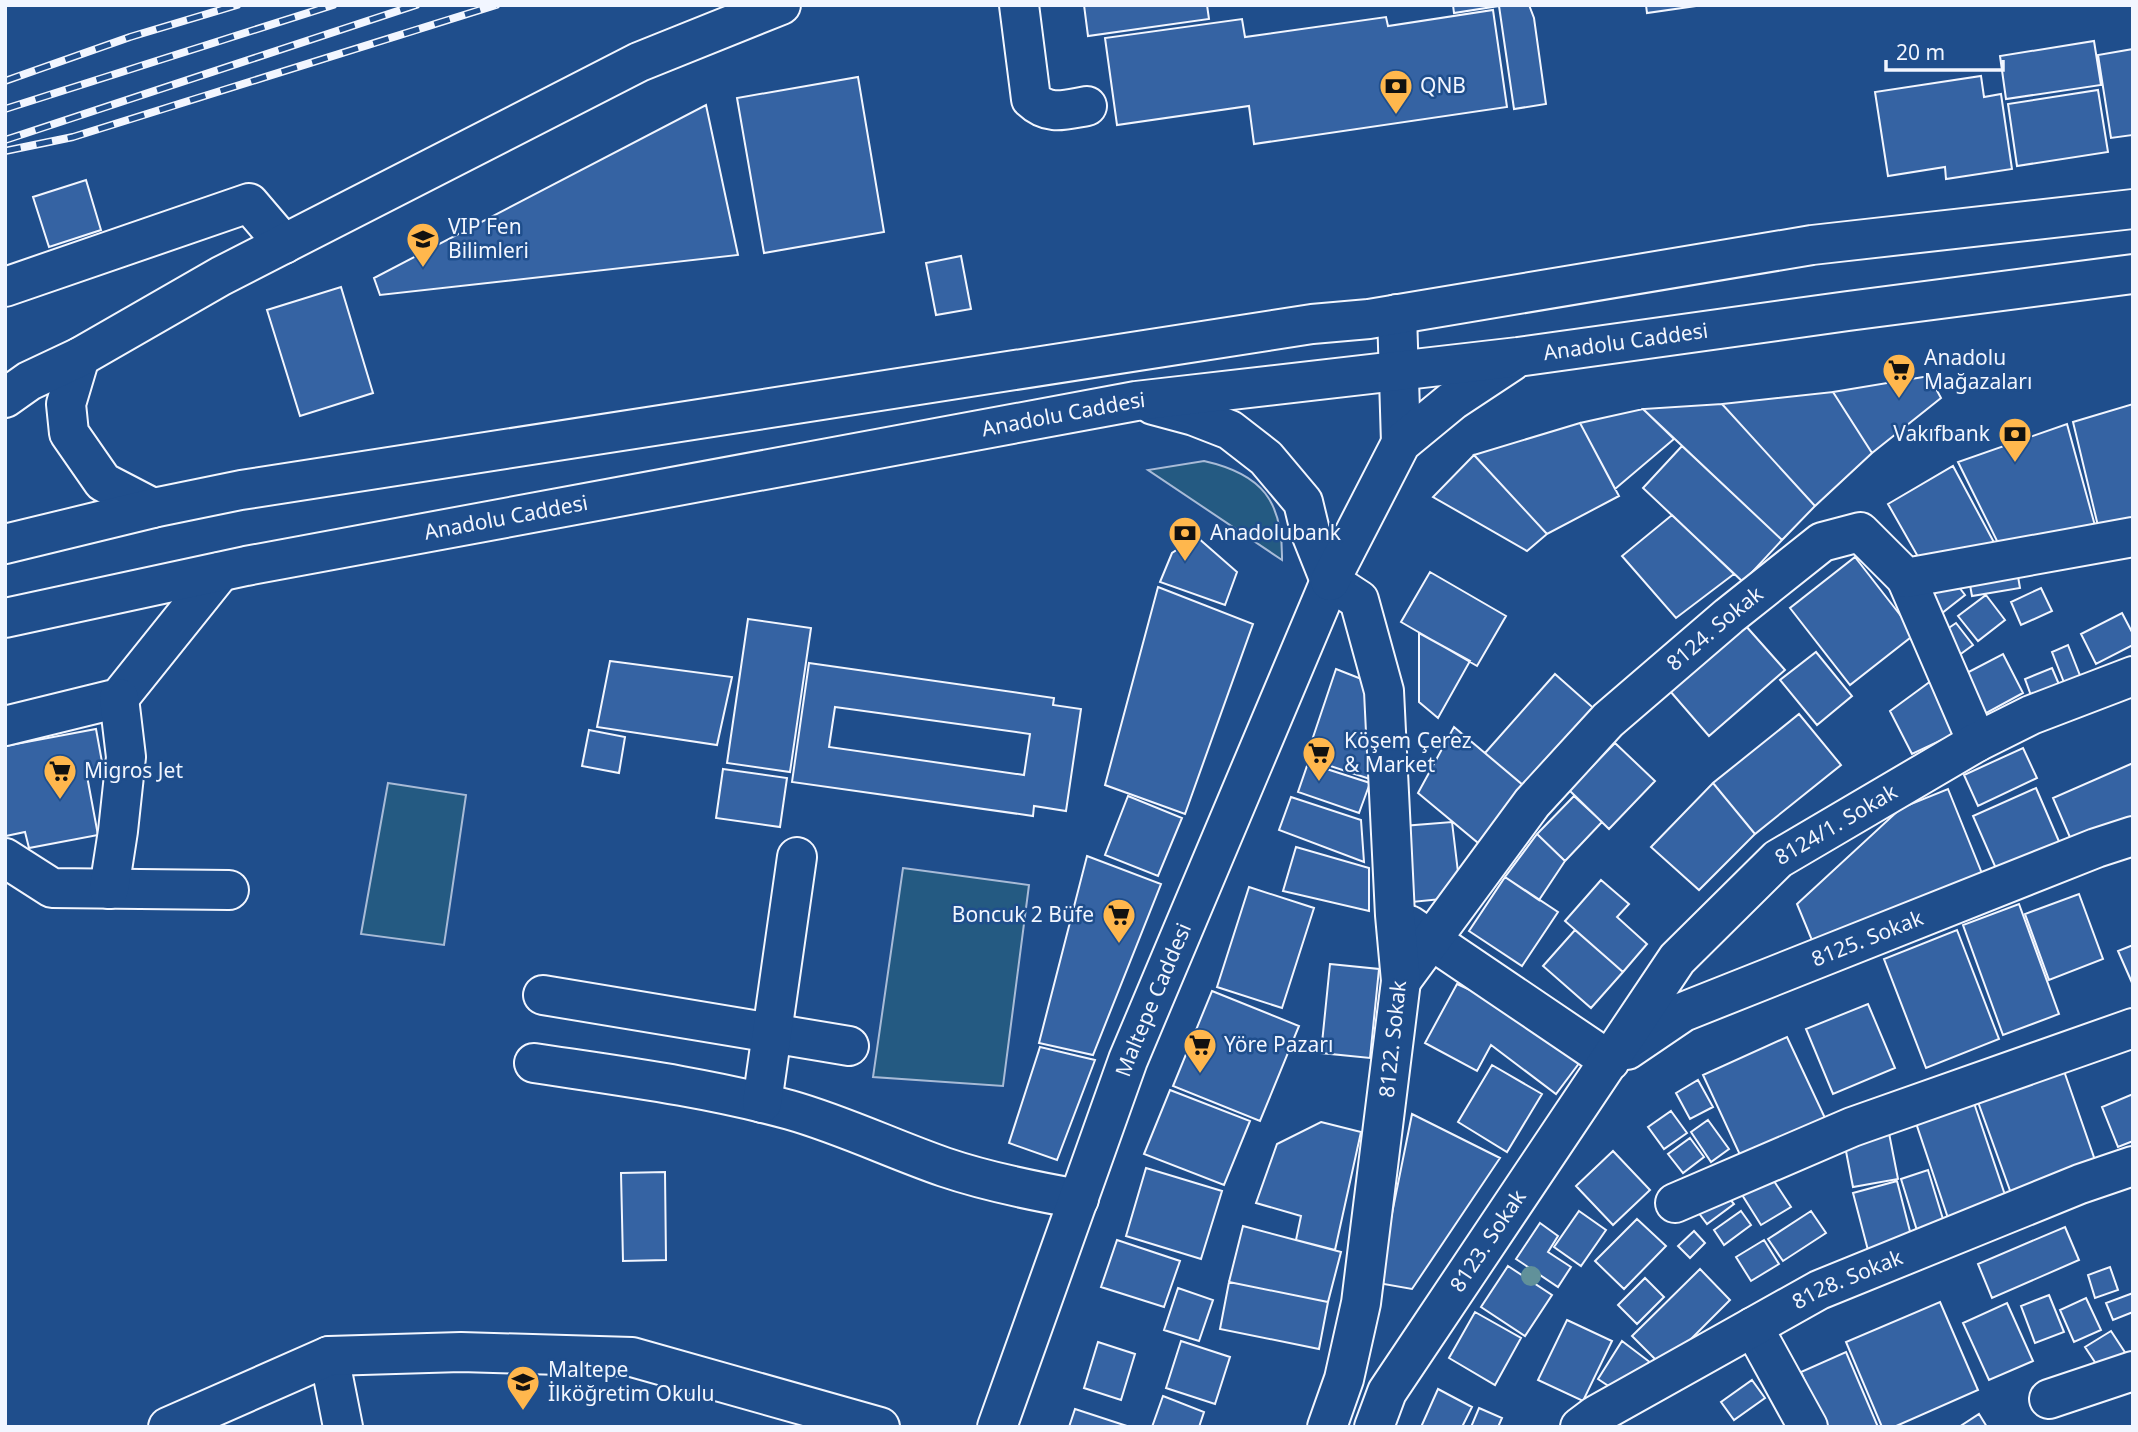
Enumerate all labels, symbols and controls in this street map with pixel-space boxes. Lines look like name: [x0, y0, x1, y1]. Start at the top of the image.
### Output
scale bar: [1886, 28, 2003, 72]
text: 20 m: [1896, 38, 1945, 66]
bank icon: QNB: [1377, 67, 1415, 116]
place label: QNB: [1420, 71, 1466, 99]
place label: VIP Fen Bilimleri: [448, 212, 529, 264]
school or university icon: VIP Fen Bilimleri: [404, 220, 442, 269]
street label: Anadolu Caddesi: [1541, 316, 1710, 366]
place label: Anadolu Mağazaları: [1924, 343, 2032, 395]
supermarket icon: Anadolu Mağazaları: [1880, 351, 1918, 400]
street label: Anadolu Caddesi: [979, 385, 1147, 442]
bank icon: Vakıfbank: [1996, 415, 2034, 464]
place label: Vakıfbank: [1893, 419, 1991, 447]
street label: Anadolu Caddesi: [422, 488, 590, 546]
bank icon: Anadolubank: [1166, 514, 1204, 563]
place label: Anadolubank: [1210, 518, 1342, 546]
street label: 8124. Sokak: [1660, 579, 1769, 677]
place label: Köşem Çerez & Market: [1344, 726, 1472, 778]
supermarket icon: Köşem Çerez & Market: [1300, 734, 1338, 783]
supermarket icon: Migros Jet: [41, 752, 79, 801]
place label: Migros Jet: [84, 756, 183, 784]
street label: 8124/1. Sokak: [1769, 777, 1903, 871]
supermarket icon: Boncuk 2 Büfe: [1100, 896, 1138, 945]
place label: Boncuk 2 Büfe: [952, 900, 1094, 928]
street label: 8125. Sokak: [1807, 903, 1928, 973]
street label: Maltepe Caddesi: [1108, 918, 1197, 1080]
street label: 8122. Sokak: [1372, 978, 1412, 1099]
supermarket icon: Yöre Pazarı: [1181, 1026, 1219, 1075]
place label: Yöre Pazarı: [1224, 1030, 1333, 1058]
street label: 8123. Sokak: [1443, 1183, 1532, 1297]
street label: 8128. Sokak: [1787, 1242, 1907, 1315]
place label: Maltepe İlköğretim Okulu: [548, 1355, 715, 1407]
school or university icon: Maltepe İlköğretim Okulu: [504, 1363, 542, 1412]

